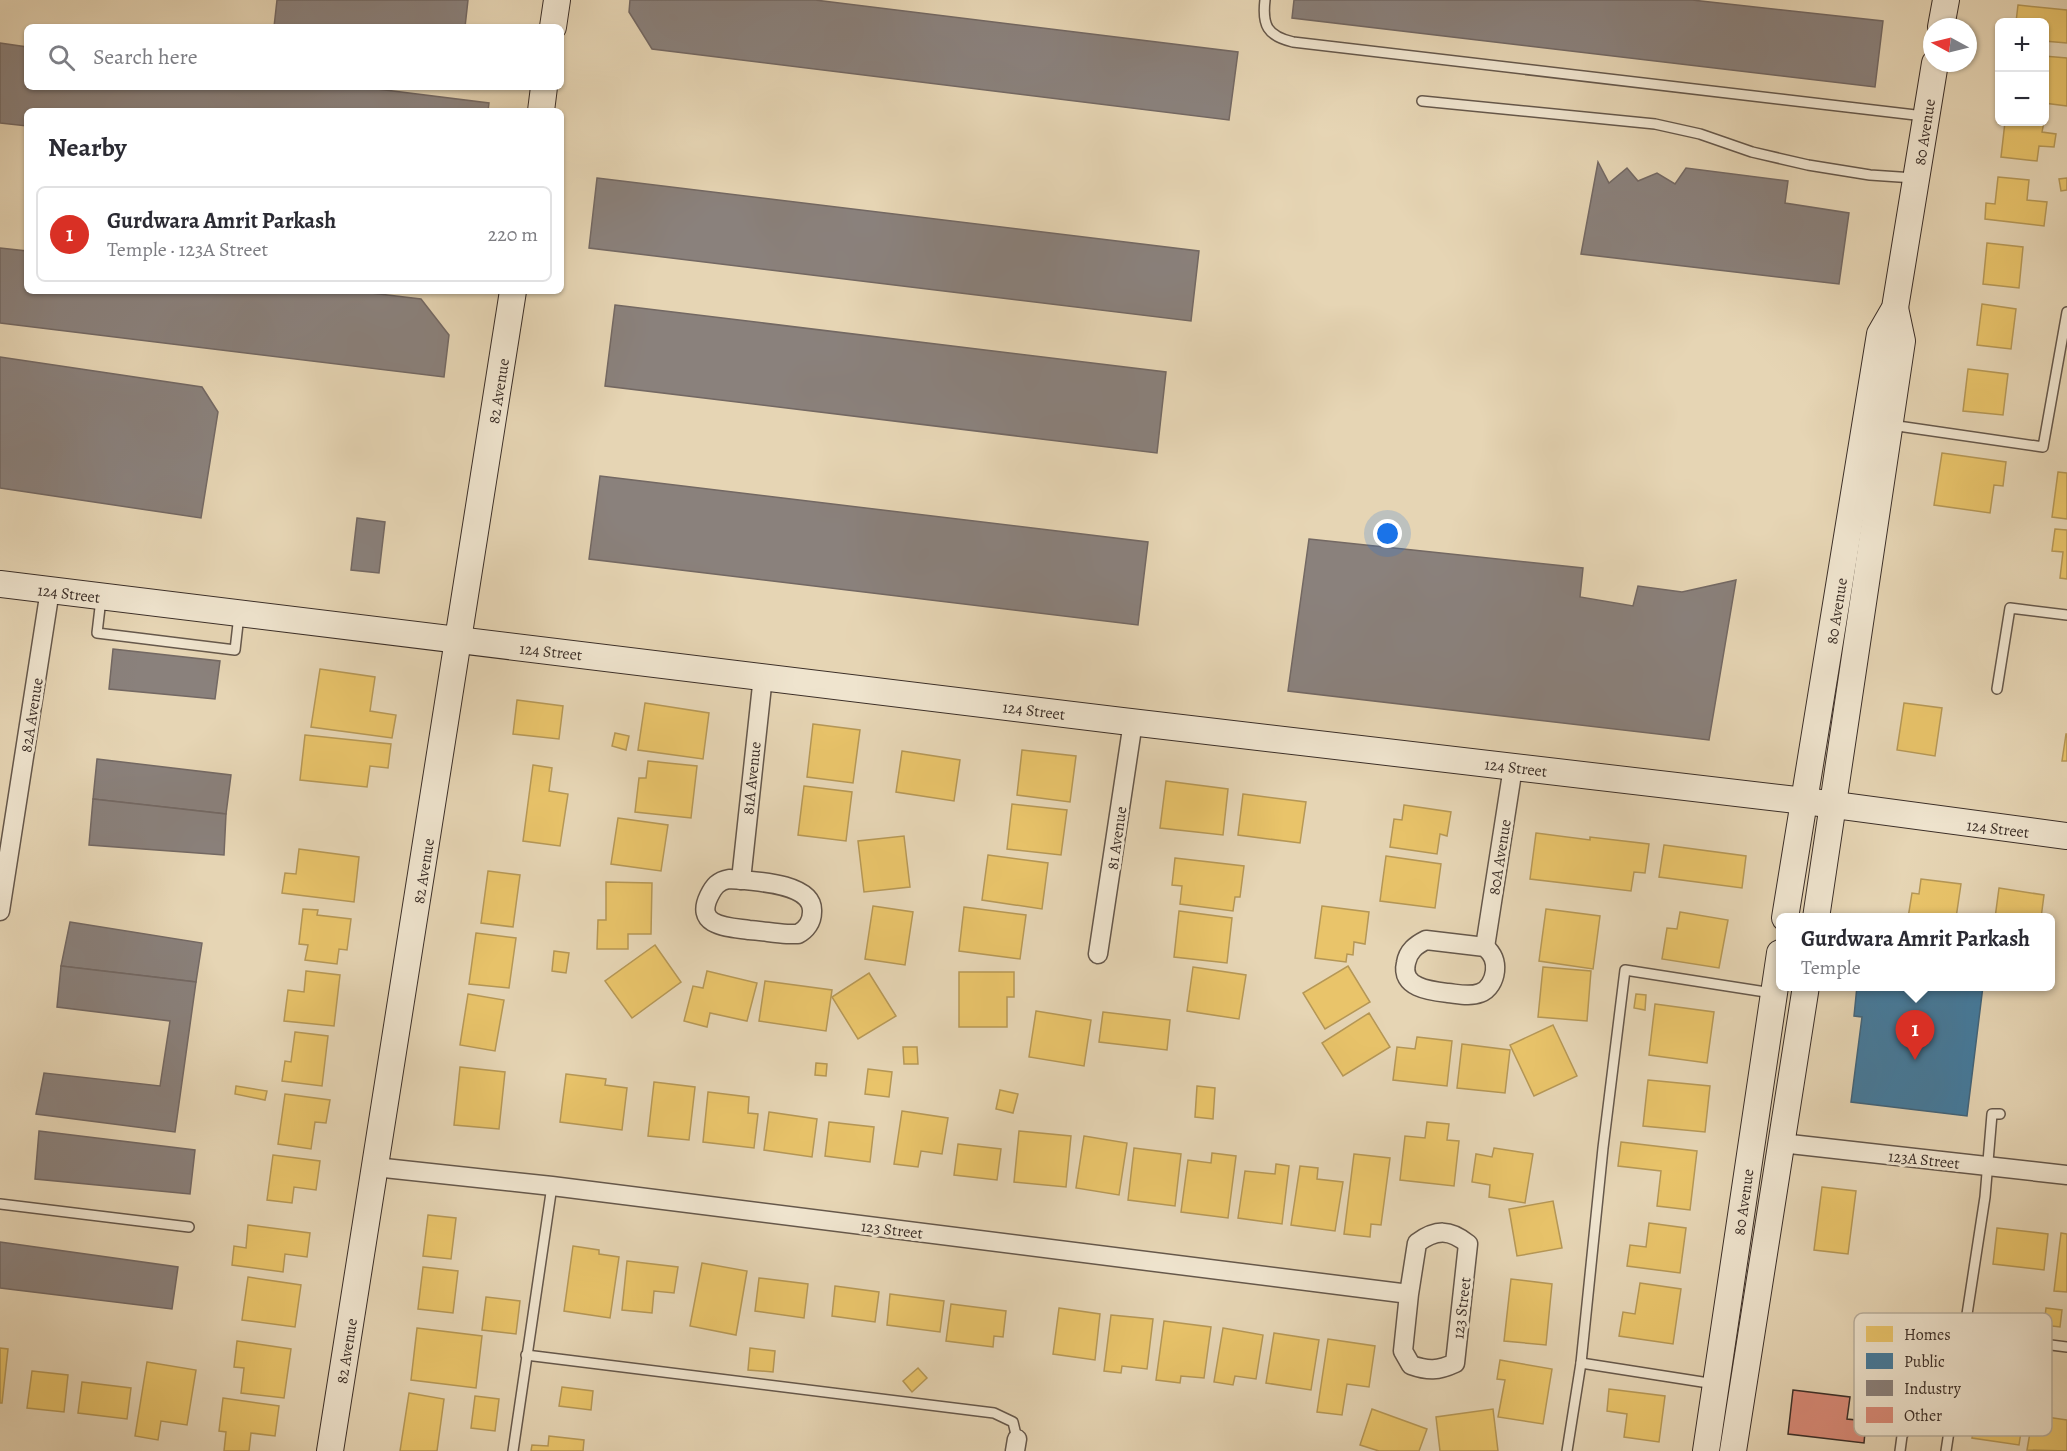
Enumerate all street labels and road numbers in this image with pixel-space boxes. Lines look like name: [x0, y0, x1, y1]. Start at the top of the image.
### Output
street label: 80 Avenue: [1909, 97, 1941, 167]
street label: 82 Avenue: [483, 357, 515, 426]
street label: 80 Avenue: [1821, 576, 1853, 646]
street label: 124 Street: [36, 579, 101, 609]
street label: 124 Street: [518, 638, 583, 666]
street label: 82A Avenue: [15, 676, 49, 754]
street label: 124 Street: [1001, 696, 1066, 726]
street label: 81A Avenue: [737, 740, 767, 816]
street label: 124 Street: [1483, 753, 1548, 783]
street label: 81 Avenue: [1102, 805, 1132, 871]
street label: 124 Street: [1965, 814, 2030, 844]
street label: 80A Avenue: [1483, 818, 1517, 897]
street label: 82 Avenue: [408, 837, 440, 906]
street label: 123A Street: [1887, 1145, 1961, 1175]
street label: 80 Avenue: [1728, 1167, 1760, 1237]
street label: 123 Street: [860, 1215, 924, 1245]
street label: 123 Street: [1447, 1276, 1477, 1340]
street label: 82 Avenue: [331, 1317, 363, 1386]

